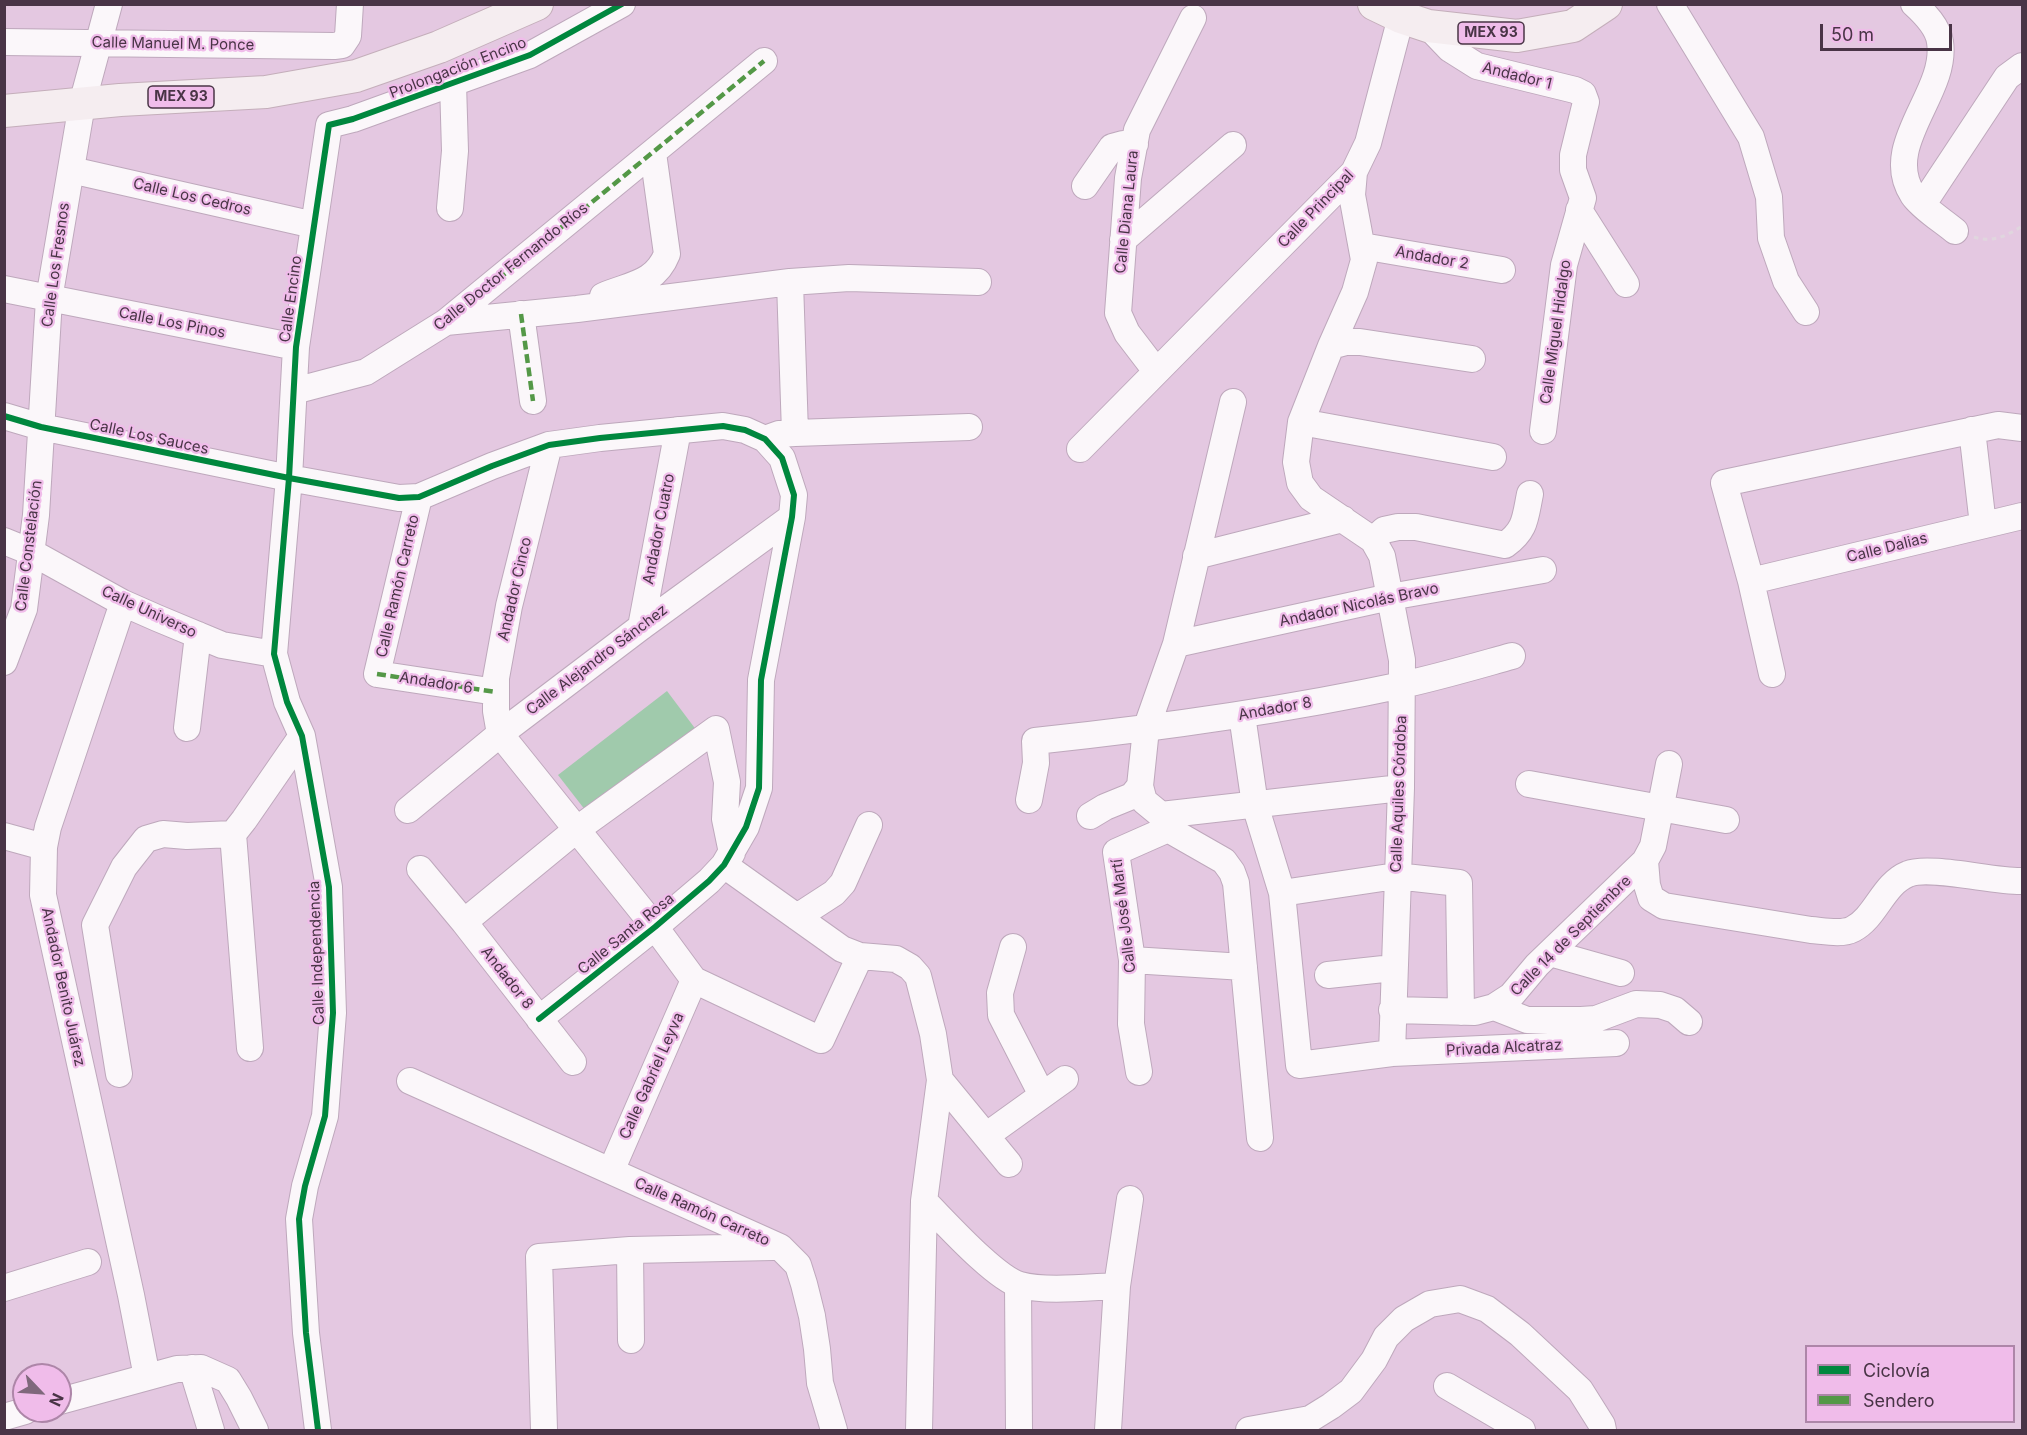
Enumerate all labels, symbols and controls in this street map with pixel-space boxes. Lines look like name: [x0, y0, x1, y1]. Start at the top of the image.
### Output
scale bar: [1823, 12, 1955, 50]
road number: MEX 93: [1458, 22, 1524, 44]
text: 50 m: [1831, 24, 1874, 45]
street label: Calle Manuel M. Ponce: [92, 34, 254, 54]
street label: Prolongación Encino: [387, 34, 529, 102]
street label: Andador 1: [1480, 59, 1554, 93]
road number: MEX 93: [148, 86, 214, 108]
street label: Calle Diana Laura: [1112, 149, 1142, 275]
street label: Calle Principal: [1274, 166, 1358, 252]
street label: Calle Los Cedros: [131, 175, 253, 219]
street label: Calle Doctor Fernando Ríos: [430, 199, 592, 335]
street label: Calle Los Fresnos: [38, 202, 74, 328]
street label: Andador 2: [1394, 243, 1470, 273]
street label: Calle Encino: [276, 254, 306, 344]
street label: Calle Miguel Hidalgo: [1537, 259, 1575, 405]
street label: Calle Los Pinos: [117, 304, 227, 342]
street label: Calle Los Sauces: [88, 416, 210, 458]
street label: Andador Cuatro: [639, 472, 679, 586]
street label: Calle Constelación: [12, 479, 46, 613]
street label: Calle Ramón Carreto: [373, 513, 423, 659]
street label: Calle Dalias: [1845, 529, 1929, 567]
street label: Andador Cinco: [494, 535, 536, 643]
street label: Andador Nicolás Bravo: [1278, 579, 1440, 631]
street label: Calle Universo: [99, 582, 199, 642]
street label: Calle Alejandro Sánchez: [523, 601, 671, 719]
street label: Andador 6: [398, 668, 474, 698]
street label: Andador 8: [1237, 694, 1313, 724]
street label: Calle Aquiles Córdoba: [1387, 715, 1411, 873]
street label: Calle José Martí: [1108, 858, 1140, 974]
street label: Calle 14 de Septiembre: [1507, 872, 1635, 1000]
street label: Calle Independencia: [305, 880, 329, 1026]
street label: Calle Santa Rosa: [574, 890, 678, 978]
street label: Andador Benito Juárez: [37, 906, 89, 1068]
street label: Andador 8: [477, 943, 537, 1013]
street label: Calle Gabriel Leyva: [616, 1010, 688, 1142]
street label: Privada Alcatraz: [1446, 1036, 1562, 1060]
street label: Calle Ramón Carreto: [632, 1174, 772, 1250]
legend: [1805, 1345, 2015, 1423]
text: Ciclovía: [1863, 1360, 1930, 1381]
north arrow: [12, 1363, 72, 1423]
text: N: [45, 1390, 68, 1410]
text: Sendero: [1863, 1390, 1934, 1411]

